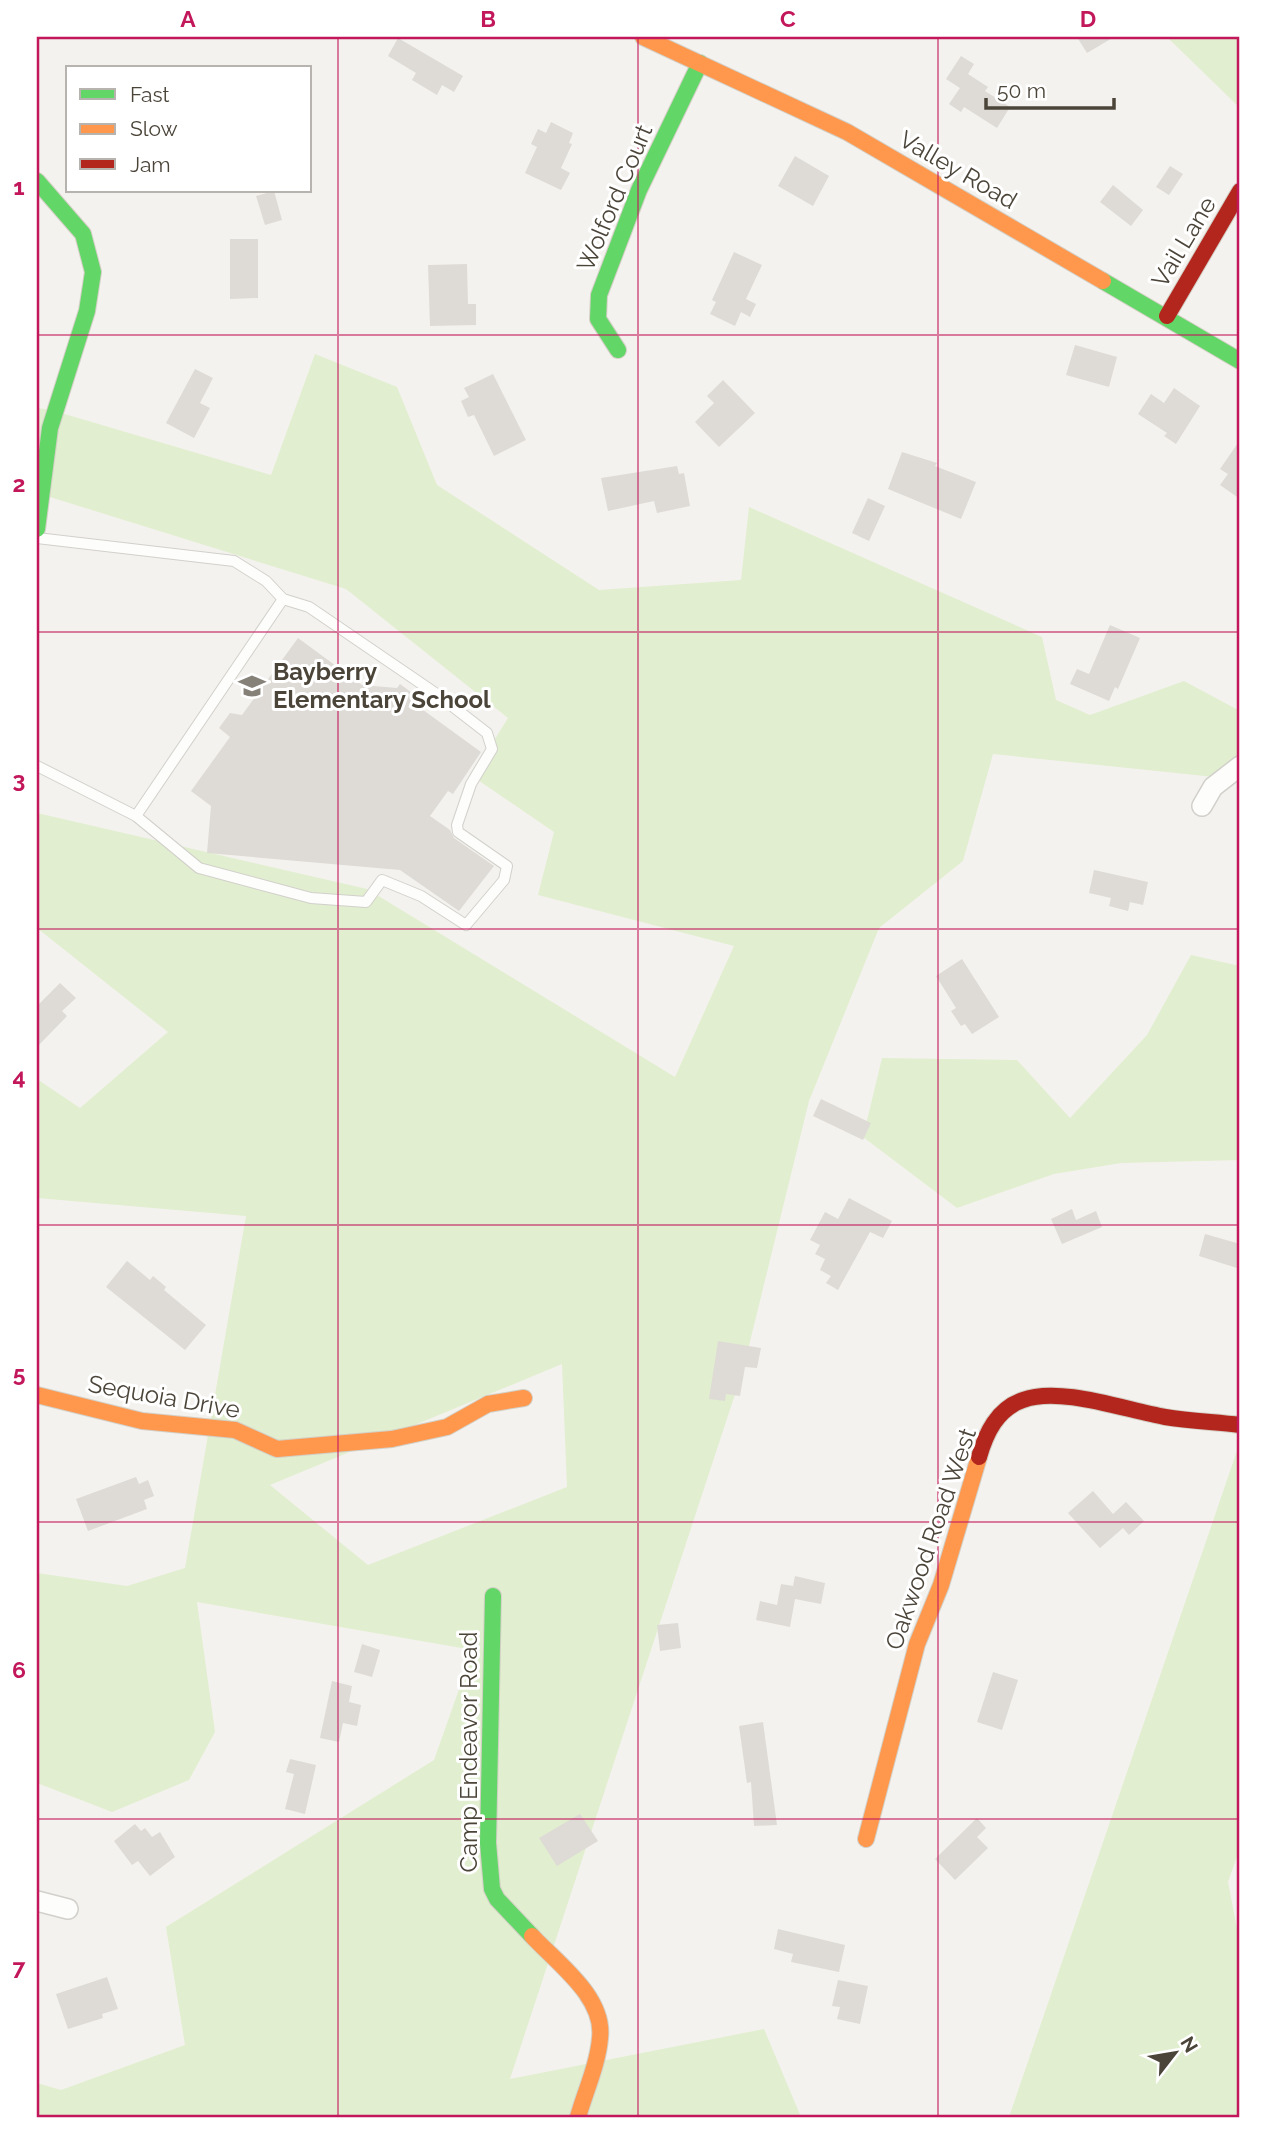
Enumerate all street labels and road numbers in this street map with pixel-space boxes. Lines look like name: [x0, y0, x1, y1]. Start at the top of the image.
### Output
street label: Wolford Court: [571, 120, 659, 276]
street label: Valley Road: [894, 124, 1022, 215]
street label: Vail Lane: [1145, 191, 1222, 292]
street label: Sequoia Drive: [86, 1369, 242, 1424]
street label: Oakwood Road West: [879, 1424, 982, 1653]
street label: Camp Endeavor Road: [454, 1632, 483, 1872]

